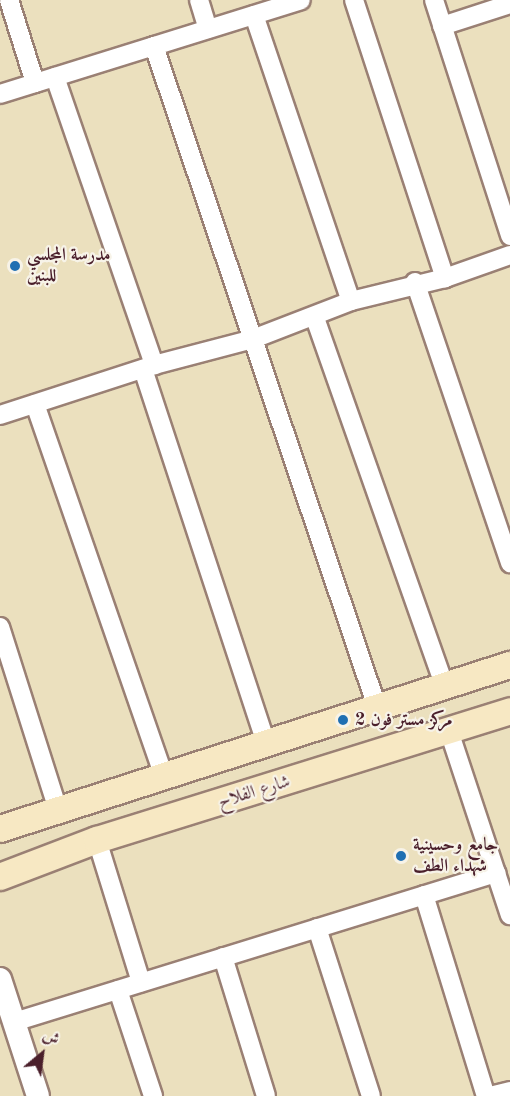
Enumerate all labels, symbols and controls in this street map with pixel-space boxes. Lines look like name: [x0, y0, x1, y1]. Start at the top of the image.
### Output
place label: مدرسة المجلسي للبنين: [27, 245, 111, 288]
marker: مدرسة المجلسي للبنين: [8, 259, 22, 273]
place label: مركز مستر فون 2: [355, 709, 452, 731]
marker: مركز مستر فون 2: [336, 713, 350, 727]
street label: شارع الفلاح: [215, 771, 293, 813]
place label: جامع وحسينية شهداء الطف: [413, 835, 498, 878]
marker: جامع وحسينية شهداء الطف: [394, 849, 408, 863]
north arrow: [12, 1024, 72, 1084]
text: ش: [40, 1027, 62, 1049]

